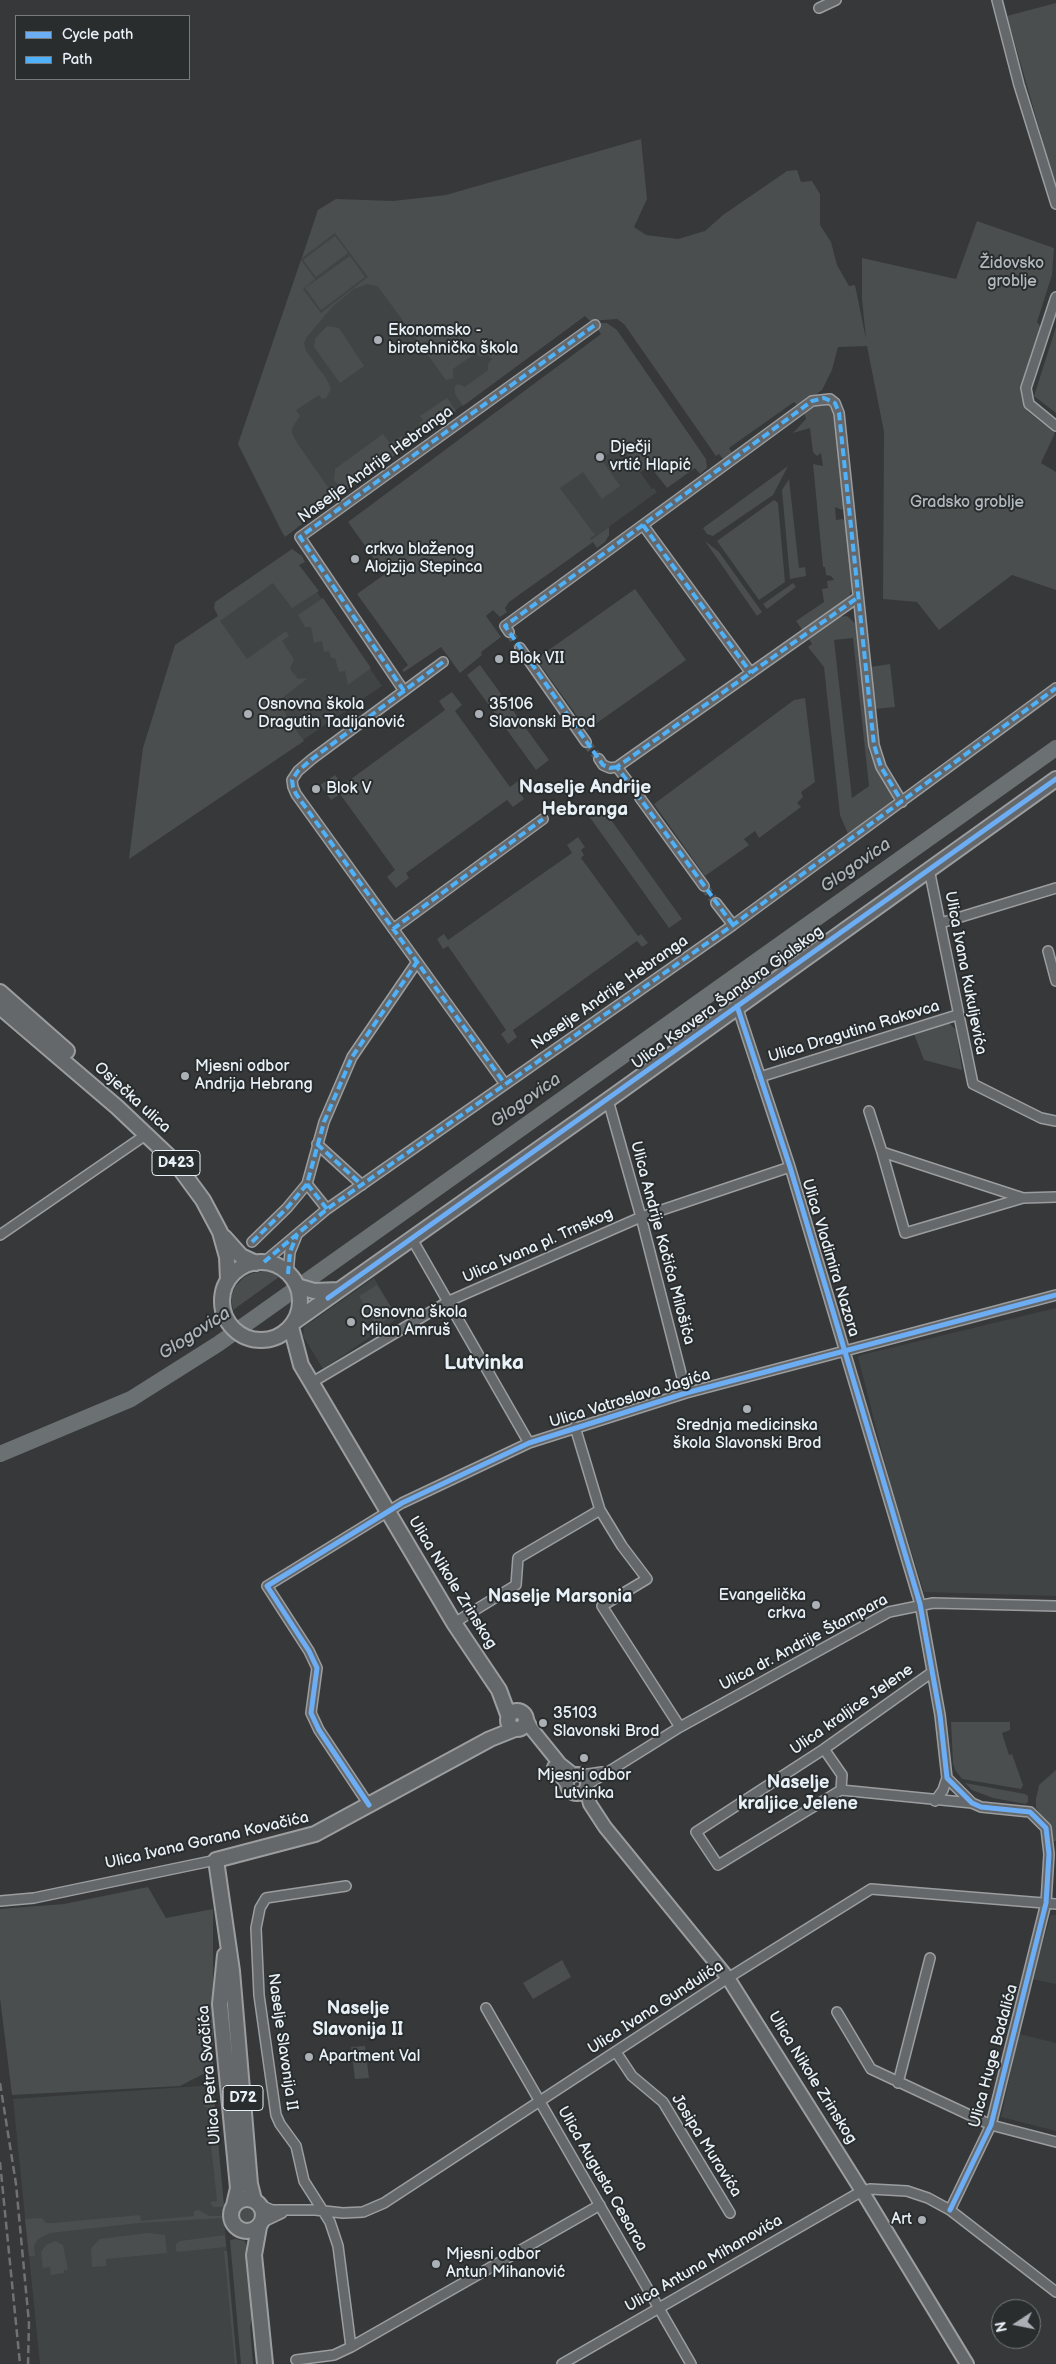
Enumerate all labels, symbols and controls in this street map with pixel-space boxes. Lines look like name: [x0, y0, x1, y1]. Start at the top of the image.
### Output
legend: [15, 15, 190, 80]
text: Cycle path: [62, 25, 133, 44]
text: Path: [62, 50, 92, 69]
park label: Židovsko groblje: [980, 254, 1044, 292]
place label: Ekonomsko - birotehnička škola: [388, 321, 518, 359]
marker: Ekonomsko - birotehnička škola: [372, 334, 384, 346]
street label: Naselje Andrije Hebranga: [295, 402, 457, 528]
place label: Dječji vrtić Hlapić: [610, 438, 691, 476]
marker: Dječji vrtić Hlapić: [594, 451, 606, 463]
park label: Gradsko groblje: [910, 493, 1024, 513]
place label: crkva blaženog Alojzija Stepinca: [365, 540, 483, 578]
marker: crkva blaženog Alojzija Stepinca: [349, 553, 361, 565]
place label: Blok VII: [509, 649, 564, 669]
marker: Blok VII: [493, 653, 505, 665]
place label: Osnovna škola Dragutin Tadijanović: [258, 695, 405, 733]
place label: 35106 Slavonski Brod: [489, 695, 595, 733]
marker: Osnovna škola Dragutin Tadijanović: [242, 708, 254, 720]
marker: 35106 Slavonski Brod: [473, 708, 485, 720]
district label: Naselje Andrije Hebranga: [519, 777, 651, 821]
place label: Blok V: [326, 779, 372, 799]
marker: Blok V: [310, 783, 322, 795]
water label: Glogovica: [817, 834, 895, 898]
street label: Ulica Ivana Kukuljevića: [940, 890, 990, 1056]
street label: Ulica Ksavera Šandora Gjalskog: [628, 922, 828, 1074]
street label: Naselje Andrije Hebranga: [528, 932, 692, 1054]
street label: Ulica Dragutina Rakovca: [766, 997, 942, 1067]
place label: Mjesni odbor Andrija Hebrang: [195, 1057, 313, 1095]
street label: Osječka ulica: [90, 1059, 174, 1137]
water label: Glogovica: [487, 1069, 565, 1133]
marker: Mjesni odbor Andrija Hebrang: [179, 1070, 191, 1082]
street label: Ulica Andrije Kačića Milošića: [626, 1139, 698, 1347]
road number: D423: [152, 1150, 200, 1176]
street label: Ulica Vladimira Nazora: [797, 1177, 863, 1339]
street label: Ulica Ivana pl. Trnskog: [460, 1204, 616, 1288]
water label: Glogovica: [155, 1303, 235, 1365]
place label: Osnovna škola Milan Amruš: [361, 1303, 467, 1341]
marker: Osnovna škola Milan Amruš: [345, 1316, 357, 1328]
district label: Lutvinka: [444, 1351, 524, 1377]
street label: Ulica Vatroslava Jagića: [547, 1365, 713, 1433]
marker: Srednja medicinska škola Slavonski Brod: [741, 1403, 753, 1415]
place label: Srednja medicinska škola Slavonski Brod: [673, 1416, 821, 1454]
street label: Ulica Nikole Zrinskog: [403, 1513, 501, 1653]
district label: Naselje Marsonia: [488, 1586, 632, 1608]
place label: Evangelička crkva: [719, 1586, 806, 1624]
street label: Ulica dr. Andrije Štampara: [717, 1590, 891, 1696]
marker: Evangelička crkva: [810, 1599, 822, 1611]
street label: Ulica kraljice Jelene: [787, 1660, 917, 1760]
place label: 35103 Slavonski Brod: [553, 1704, 659, 1742]
marker: 35103 Slavonski Brod: [537, 1717, 549, 1729]
marker: Mjesni odbor Lutvinka: [578, 1752, 590, 1764]
place label: Mjesni odbor Lutvinka: [537, 1766, 631, 1804]
district label: Naselje kraljice Jelene: [738, 1772, 858, 1815]
street label: Ulica Ivana Gorana Kovačića: [103, 1808, 311, 1874]
street label: Ulica Ivana Gundulića: [585, 1957, 727, 2059]
street label: Naselje Slavonija II: [263, 1972, 301, 2112]
street label: Ulica Huge Badalića: [966, 1982, 1022, 2130]
district label: Naselje Slavonija II: [313, 1998, 403, 2040]
street label: Ulica Petra Svačića: [194, 2005, 226, 2145]
street label: Ulica Nikole Zrinskog: [763, 2008, 861, 2148]
place label: Apartment Val: [319, 2047, 420, 2067]
marker: Apartment Val: [303, 2051, 315, 2063]
road number: D72: [223, 2086, 263, 2110]
street label: Josipa Muravića: [667, 2091, 745, 2201]
street label: Ulica Augusta Cesarca: [553, 2103, 651, 2255]
place label: Art: [891, 2210, 912, 2230]
street label: Ulica Antuna Mihanovića: [622, 2211, 786, 2317]
marker: Art: [916, 2214, 928, 2226]
place label: Mjesni odbor Antun Mihanović: [446, 2245, 565, 2283]
marker: Mjesni odbor Antun Mihanović: [430, 2258, 442, 2270]
north arrow: [991, 2299, 1041, 2349]
text: N: [992, 2320, 1011, 2334]

